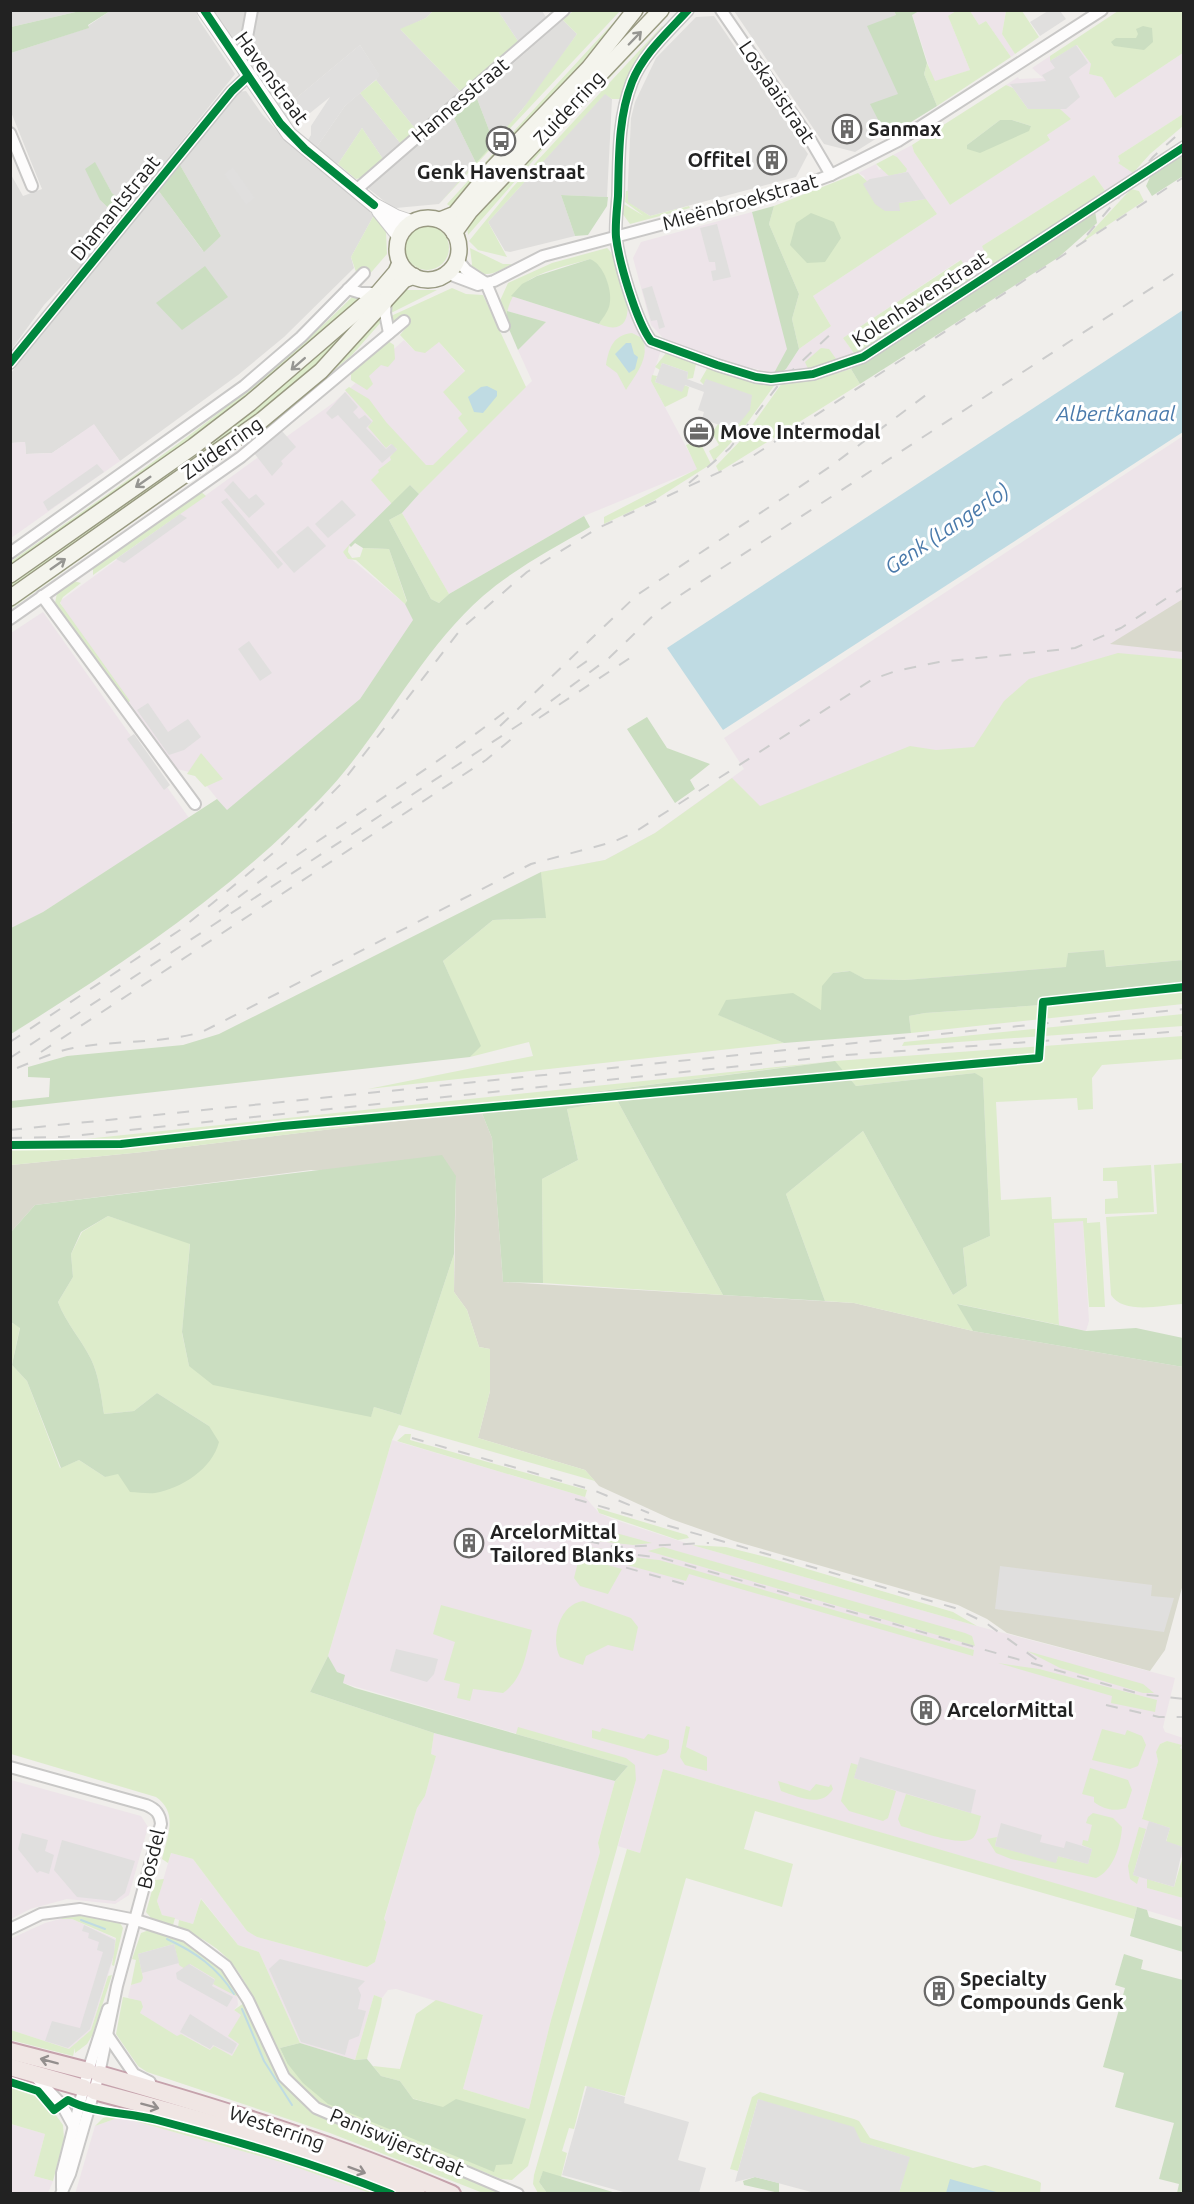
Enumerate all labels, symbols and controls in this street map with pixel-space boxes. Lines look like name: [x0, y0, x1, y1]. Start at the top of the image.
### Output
street label: Havenstraat: [231, 27, 314, 129]
one-way arrow: [627, 31, 642, 46]
street label: Loskaaistraat: [735, 36, 820, 147]
street label: Hannesstraat: [407, 52, 513, 147]
street label: Zuiderring: [528, 66, 609, 150]
building icon: Sanmax: [831, 113, 863, 145]
place label: Sanmax: [868, 117, 941, 140]
bus stop icon: Genk Havenstraat: [485, 125, 517, 157]
building icon: Offitel: [756, 144, 788, 176]
place label: Offitel: [687, 148, 751, 171]
street label: Diamantstraat: [65, 150, 164, 265]
place label: Genk Havenstraat: [417, 160, 586, 183]
street label: Mieënbroekstraat: [660, 168, 820, 235]
street label: Kolenhavenstraat: [847, 246, 992, 351]
one-way arrow: [290, 357, 306, 370]
water label: Albertkanaal: [1055, 401, 1176, 425]
street label: Zuiderring: [177, 411, 266, 484]
office icon: Move Intermodal: [683, 416, 715, 448]
place label: Move Intermodal: [720, 420, 880, 443]
one-way arrow: [135, 476, 152, 488]
water label: Genk (Langerlo): [880, 478, 1013, 579]
one-way arrow: [50, 558, 66, 570]
place label: ArcelorMittal Tailored Blanks: [490, 1520, 634, 1566]
building icon: ArcelorMittal Tailored Blanks: [453, 1527, 485, 1559]
building icon: ArcelorMittal: [910, 1694, 942, 1726]
place label: ArcelorMittal: [947, 1698, 1074, 1721]
street label: Bosdel: [132, 1826, 169, 1891]
place label: Specialty Compounds Genk: [960, 1967, 1124, 2013]
building icon: Specialty Compounds Genk: [923, 1975, 955, 2007]
one-way arrow: [40, 2054, 59, 2066]
street label: Westerring: [226, 2100, 328, 2155]
one-way arrow: [141, 2101, 160, 2112]
street label: Paniswijerstraat: [327, 2103, 468, 2180]
one-way arrow: [347, 2165, 365, 2176]

